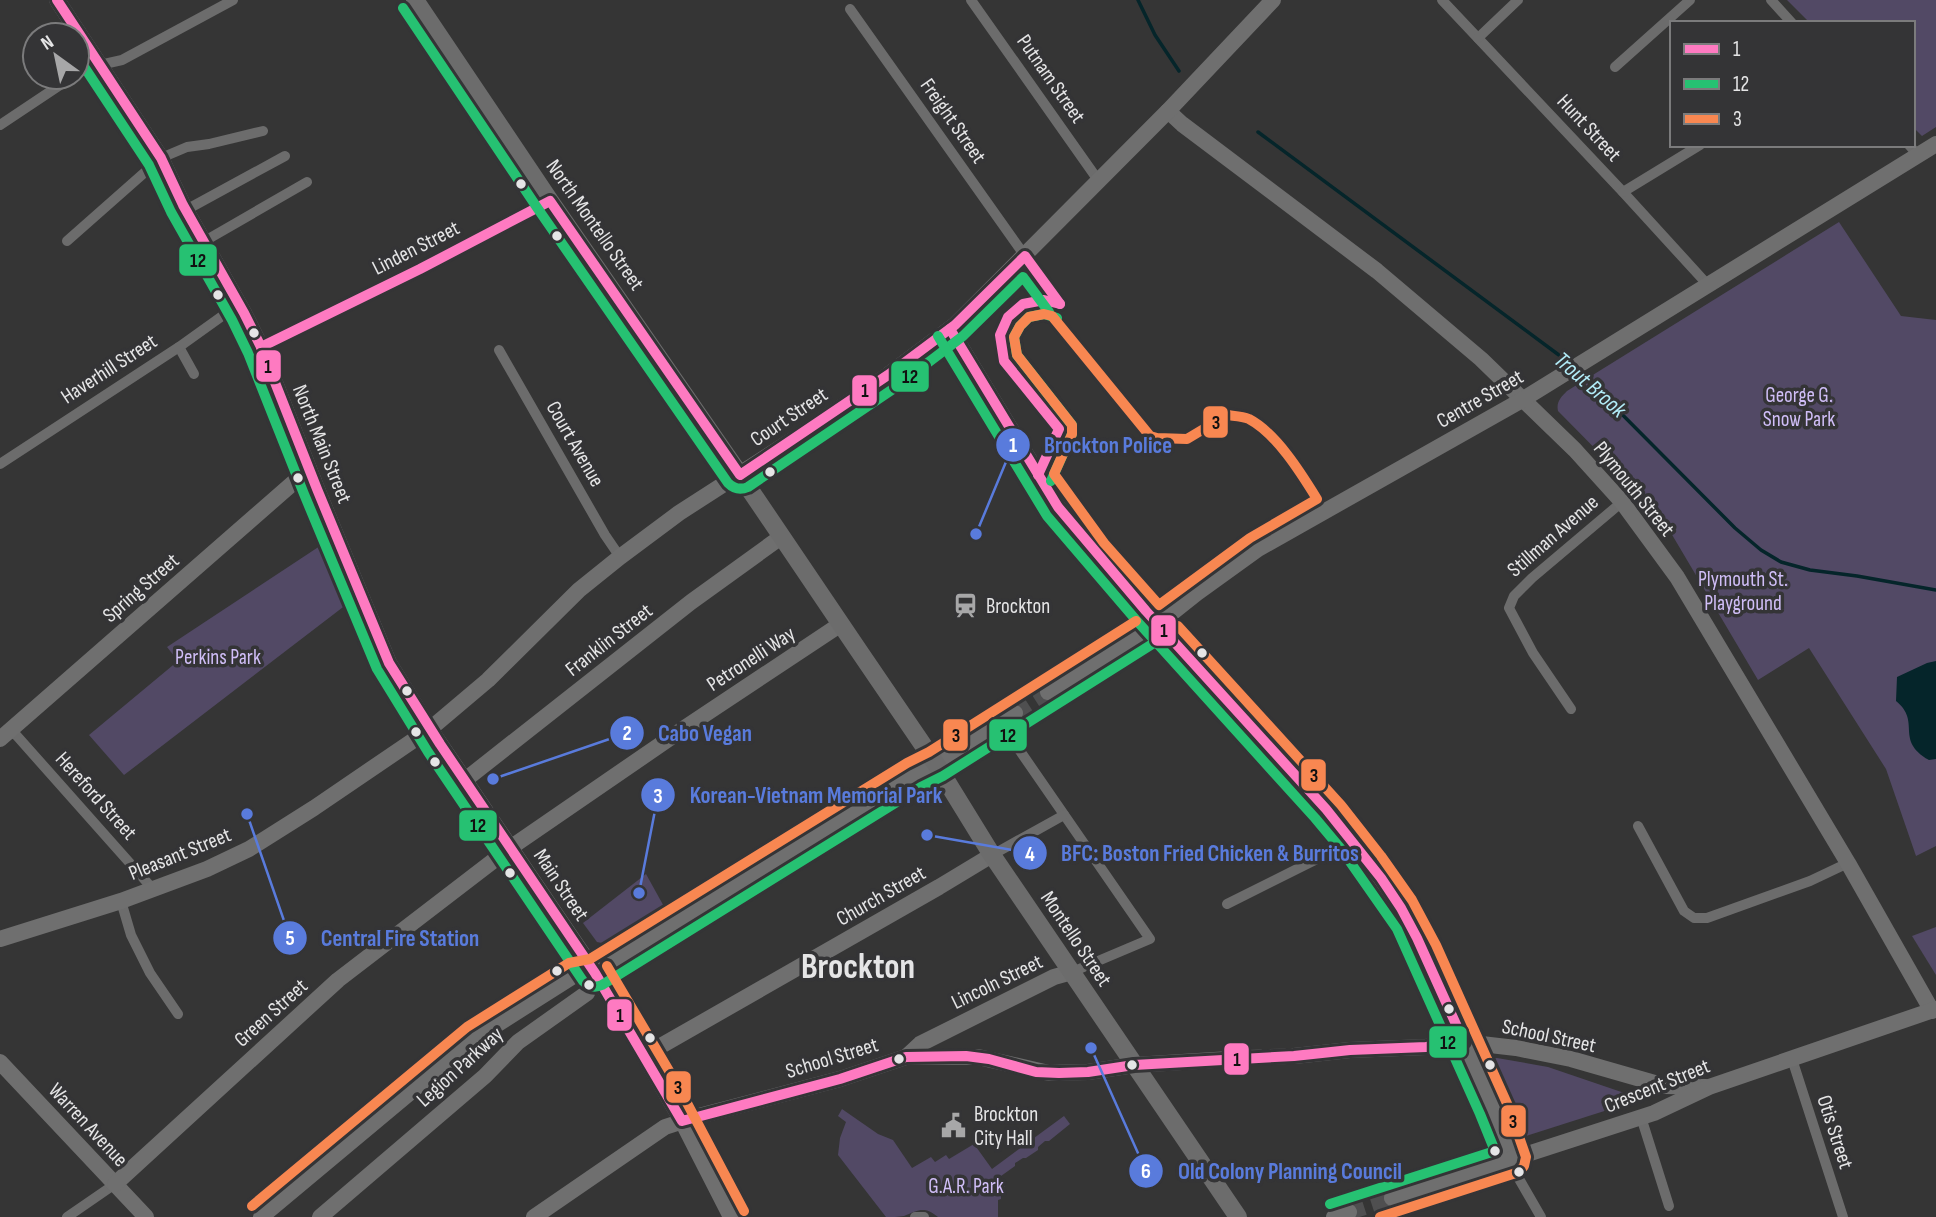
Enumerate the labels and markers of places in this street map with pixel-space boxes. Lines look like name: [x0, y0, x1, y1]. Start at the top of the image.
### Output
unlabelled marker: [514, 177, 528, 191]
unlabelled marker: [550, 229, 564, 243]
unlabelled marker: [211, 288, 225, 302]
unlabelled marker: [247, 326, 261, 340]
callout: Brockton Police: [995, 423, 1187, 467]
unlabelled marker: [763, 465, 777, 479]
unlabelled marker: [291, 471, 305, 485]
station icon: Brockton: [952, 592, 980, 620]
place label: Brockton: [986, 594, 1050, 619]
unlabelled marker: [1195, 646, 1209, 660]
unlabelled marker: [400, 684, 414, 698]
callout: Cabo Vegan: [609, 711, 766, 755]
unlabelled marker: [409, 725, 423, 739]
unlabelled marker: [428, 755, 442, 769]
callout: Korean-Vietnam Memorial Park: [640, 773, 956, 817]
callout: BFC: Boston Fried Chicken & Burritos: [1012, 831, 1373, 875]
unlabelled marker: [503, 866, 517, 880]
callout: Central Fire Station: [272, 916, 494, 960]
unlabelled marker: [550, 964, 564, 978]
unlabelled marker: [582, 978, 596, 992]
unlabelled marker: [1442, 1002, 1456, 1016]
unlabelled marker: [643, 1031, 657, 1045]
unlabelled marker: [892, 1052, 906, 1066]
unlabelled marker: [1125, 1058, 1139, 1072]
unlabelled marker: [1483, 1058, 1497, 1072]
place label: Brockton City Hall: [974, 1102, 1038, 1151]
public building icon: Brockton City Hall: [940, 1112, 968, 1140]
unlabelled marker: [1488, 1144, 1502, 1158]
callout: Old Colony Planning Council: [1129, 1149, 1416, 1193]
unlabelled marker: [1512, 1165, 1526, 1179]

